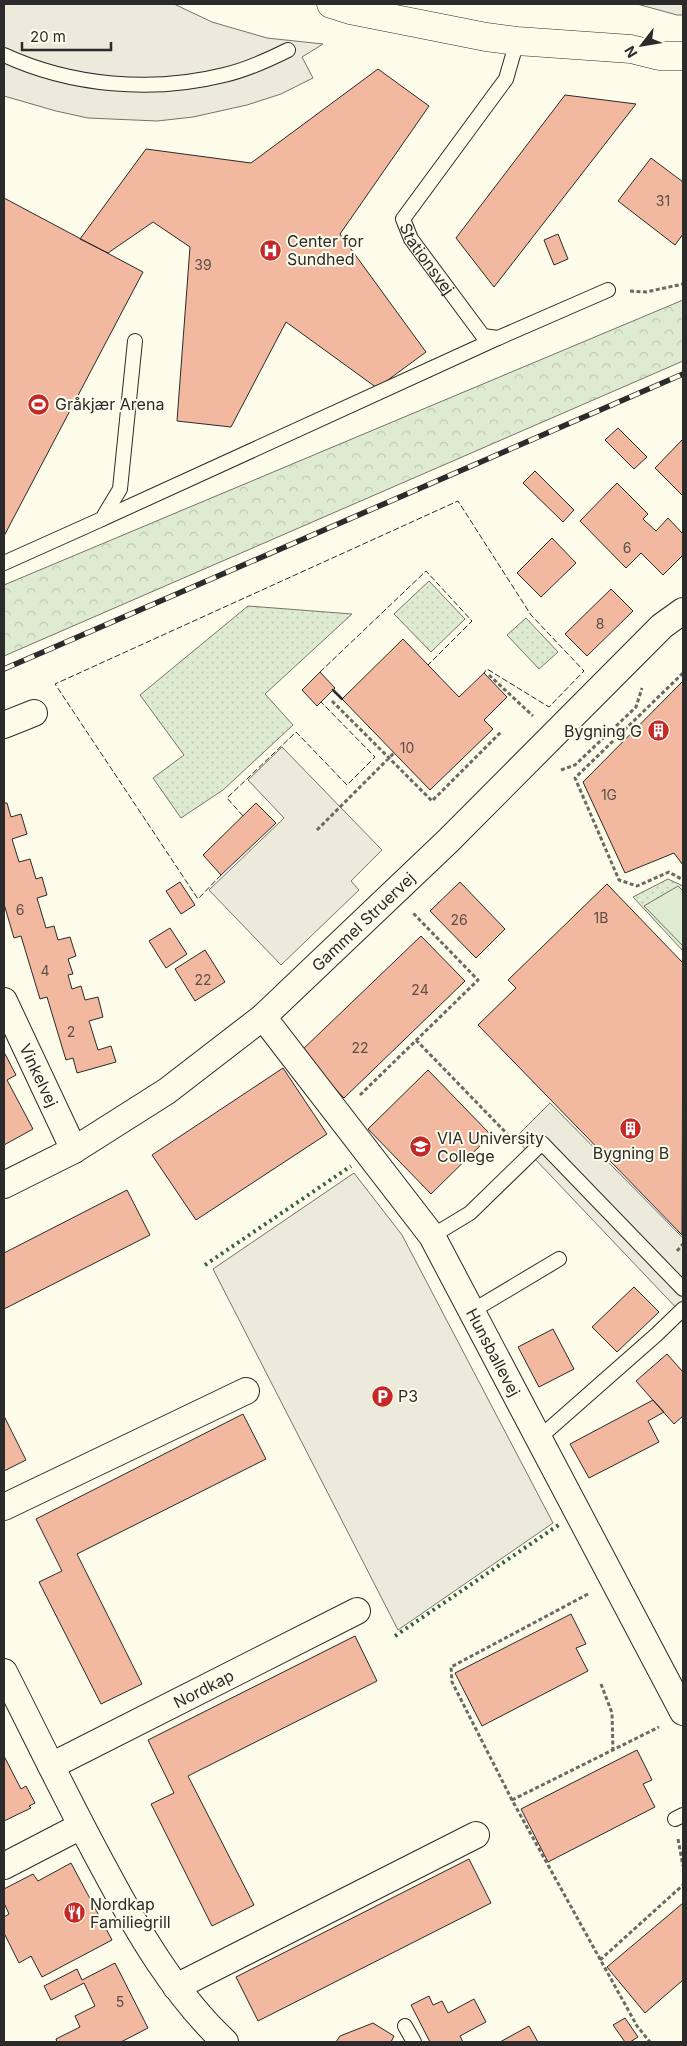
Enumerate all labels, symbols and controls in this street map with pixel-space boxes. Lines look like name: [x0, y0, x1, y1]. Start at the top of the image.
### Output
scale bar: [22, 20, 111, 52]
north arrow: [617, 20, 667, 70]
text: 20 m: [30, 27, 66, 46]
text: N: [620, 43, 640, 61]
house number: 31: [656, 192, 670, 209]
street label: Stationsvej: [396, 220, 459, 298]
place label: Center for Sundhed: [287, 231, 363, 269]
hospital icon: Center for Sundhed: [259, 238, 283, 262]
house number: 39: [194, 256, 212, 273]
sports icon: Gråkjær Arena: [27, 392, 51, 416]
place label: Gråkjær Arena: [55, 394, 164, 414]
house number: 6: [623, 539, 631, 556]
house number: 8: [596, 615, 604, 632]
building icon: Bygning G: [646, 719, 670, 743]
place label: Bygning G: [564, 721, 642, 741]
house number: 10: [400, 739, 414, 756]
house number: 1G: [601, 786, 617, 803]
street label: Gammel Struervej: [307, 868, 419, 975]
house number: 6: [16, 901, 24, 918]
house number: 1B: [594, 909, 608, 926]
house number: 26: [450, 911, 468, 928]
house number: 4: [40, 962, 50, 979]
house number: 22: [194, 971, 212, 988]
house number: 24: [411, 981, 429, 998]
house number: 2: [67, 1023, 75, 1040]
house number: 22: [351, 1039, 369, 1056]
street label: Vinkelvej: [15, 1040, 62, 1110]
building icon: Bygning B: [619, 1117, 643, 1141]
place label: VIA University College: [437, 1128, 544, 1166]
school or university icon: VIA University College: [409, 1135, 433, 1159]
place label: Bygning B: [593, 1143, 669, 1163]
street label: Hunsballevej: [462, 1305, 525, 1400]
parking icon: P3: [370, 1384, 394, 1408]
place label: P3: [398, 1386, 418, 1406]
street label: Nordkap: [170, 1665, 237, 1712]
place label: Nordkap Familiegrill: [90, 1894, 171, 1932]
restaurant icon: Nordkap Familiegrill: [62, 1901, 86, 1925]
house number: 5: [116, 1993, 124, 2010]

